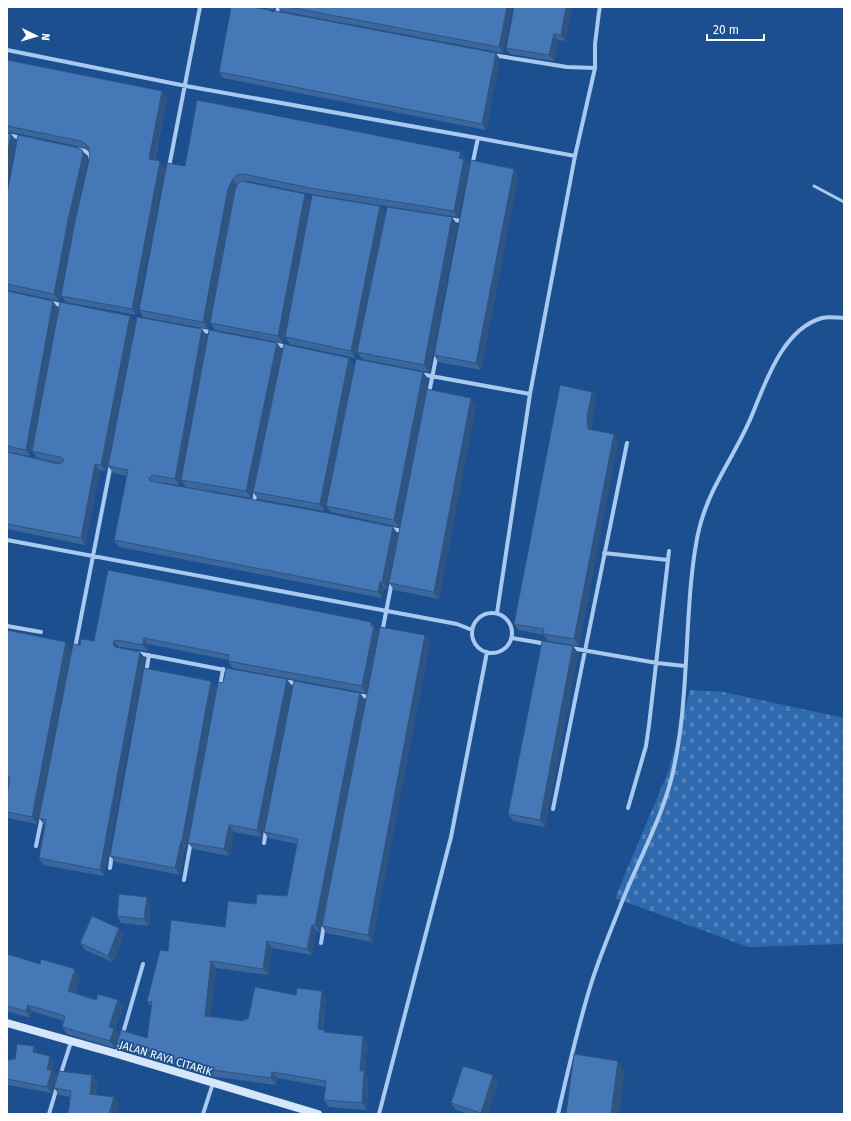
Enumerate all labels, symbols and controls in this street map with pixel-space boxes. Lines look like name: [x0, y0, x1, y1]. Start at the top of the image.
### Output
north arrow: [16, 16, 56, 56]
scale bar: [707, 16, 764, 42]
text: 20 m: [713, 23, 739, 37]
text: N: [39, 33, 52, 41]
street label: JALAN RAYA CITARIK: [118, 1038, 214, 1079]

